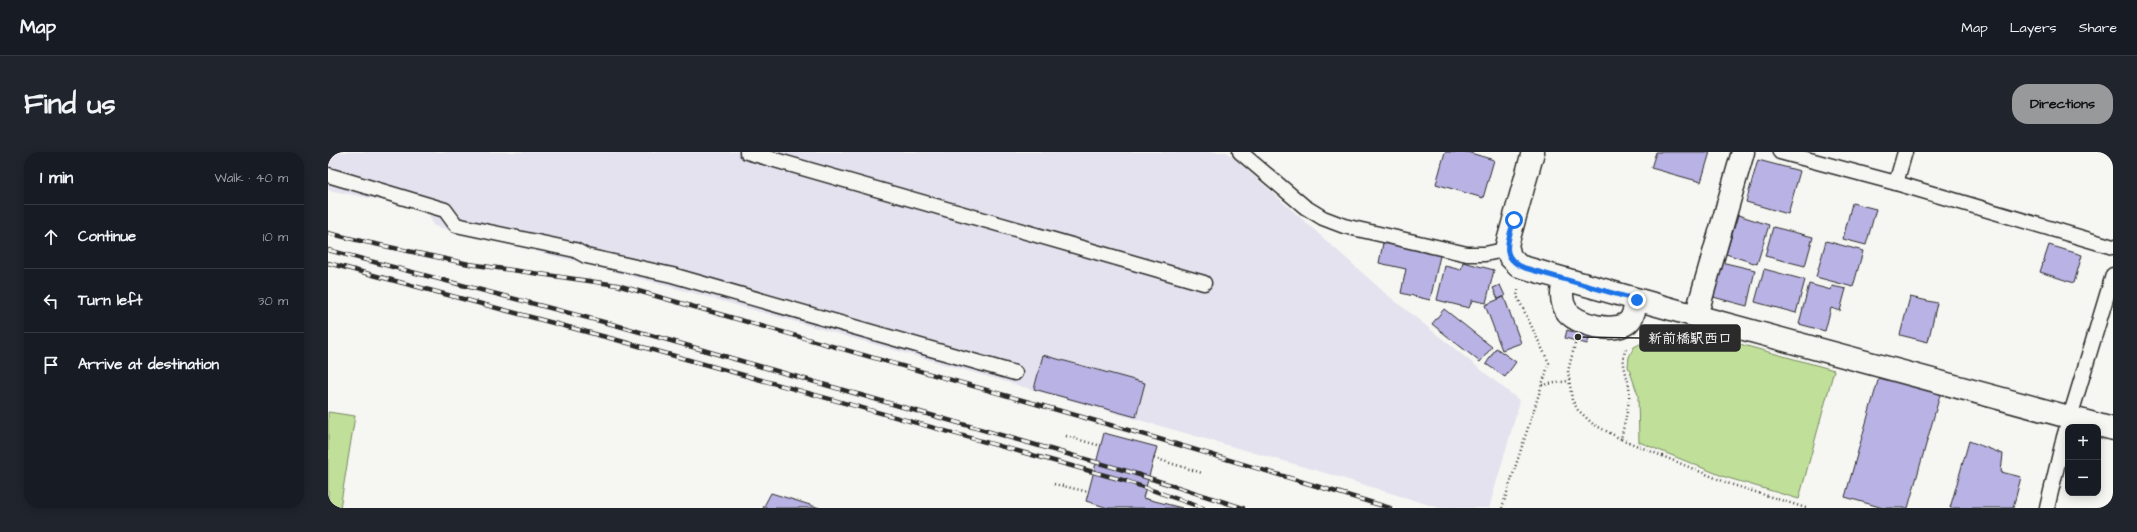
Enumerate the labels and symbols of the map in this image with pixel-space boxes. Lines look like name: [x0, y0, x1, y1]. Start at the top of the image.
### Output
route start: [1505, 211, 1523, 229]
route end: [1628, 291, 1646, 309]
callout: 新前橋駅西口: [1640, 325, 1740, 351]
text: 新前橋駅西口: [1648, 329, 1732, 349]

